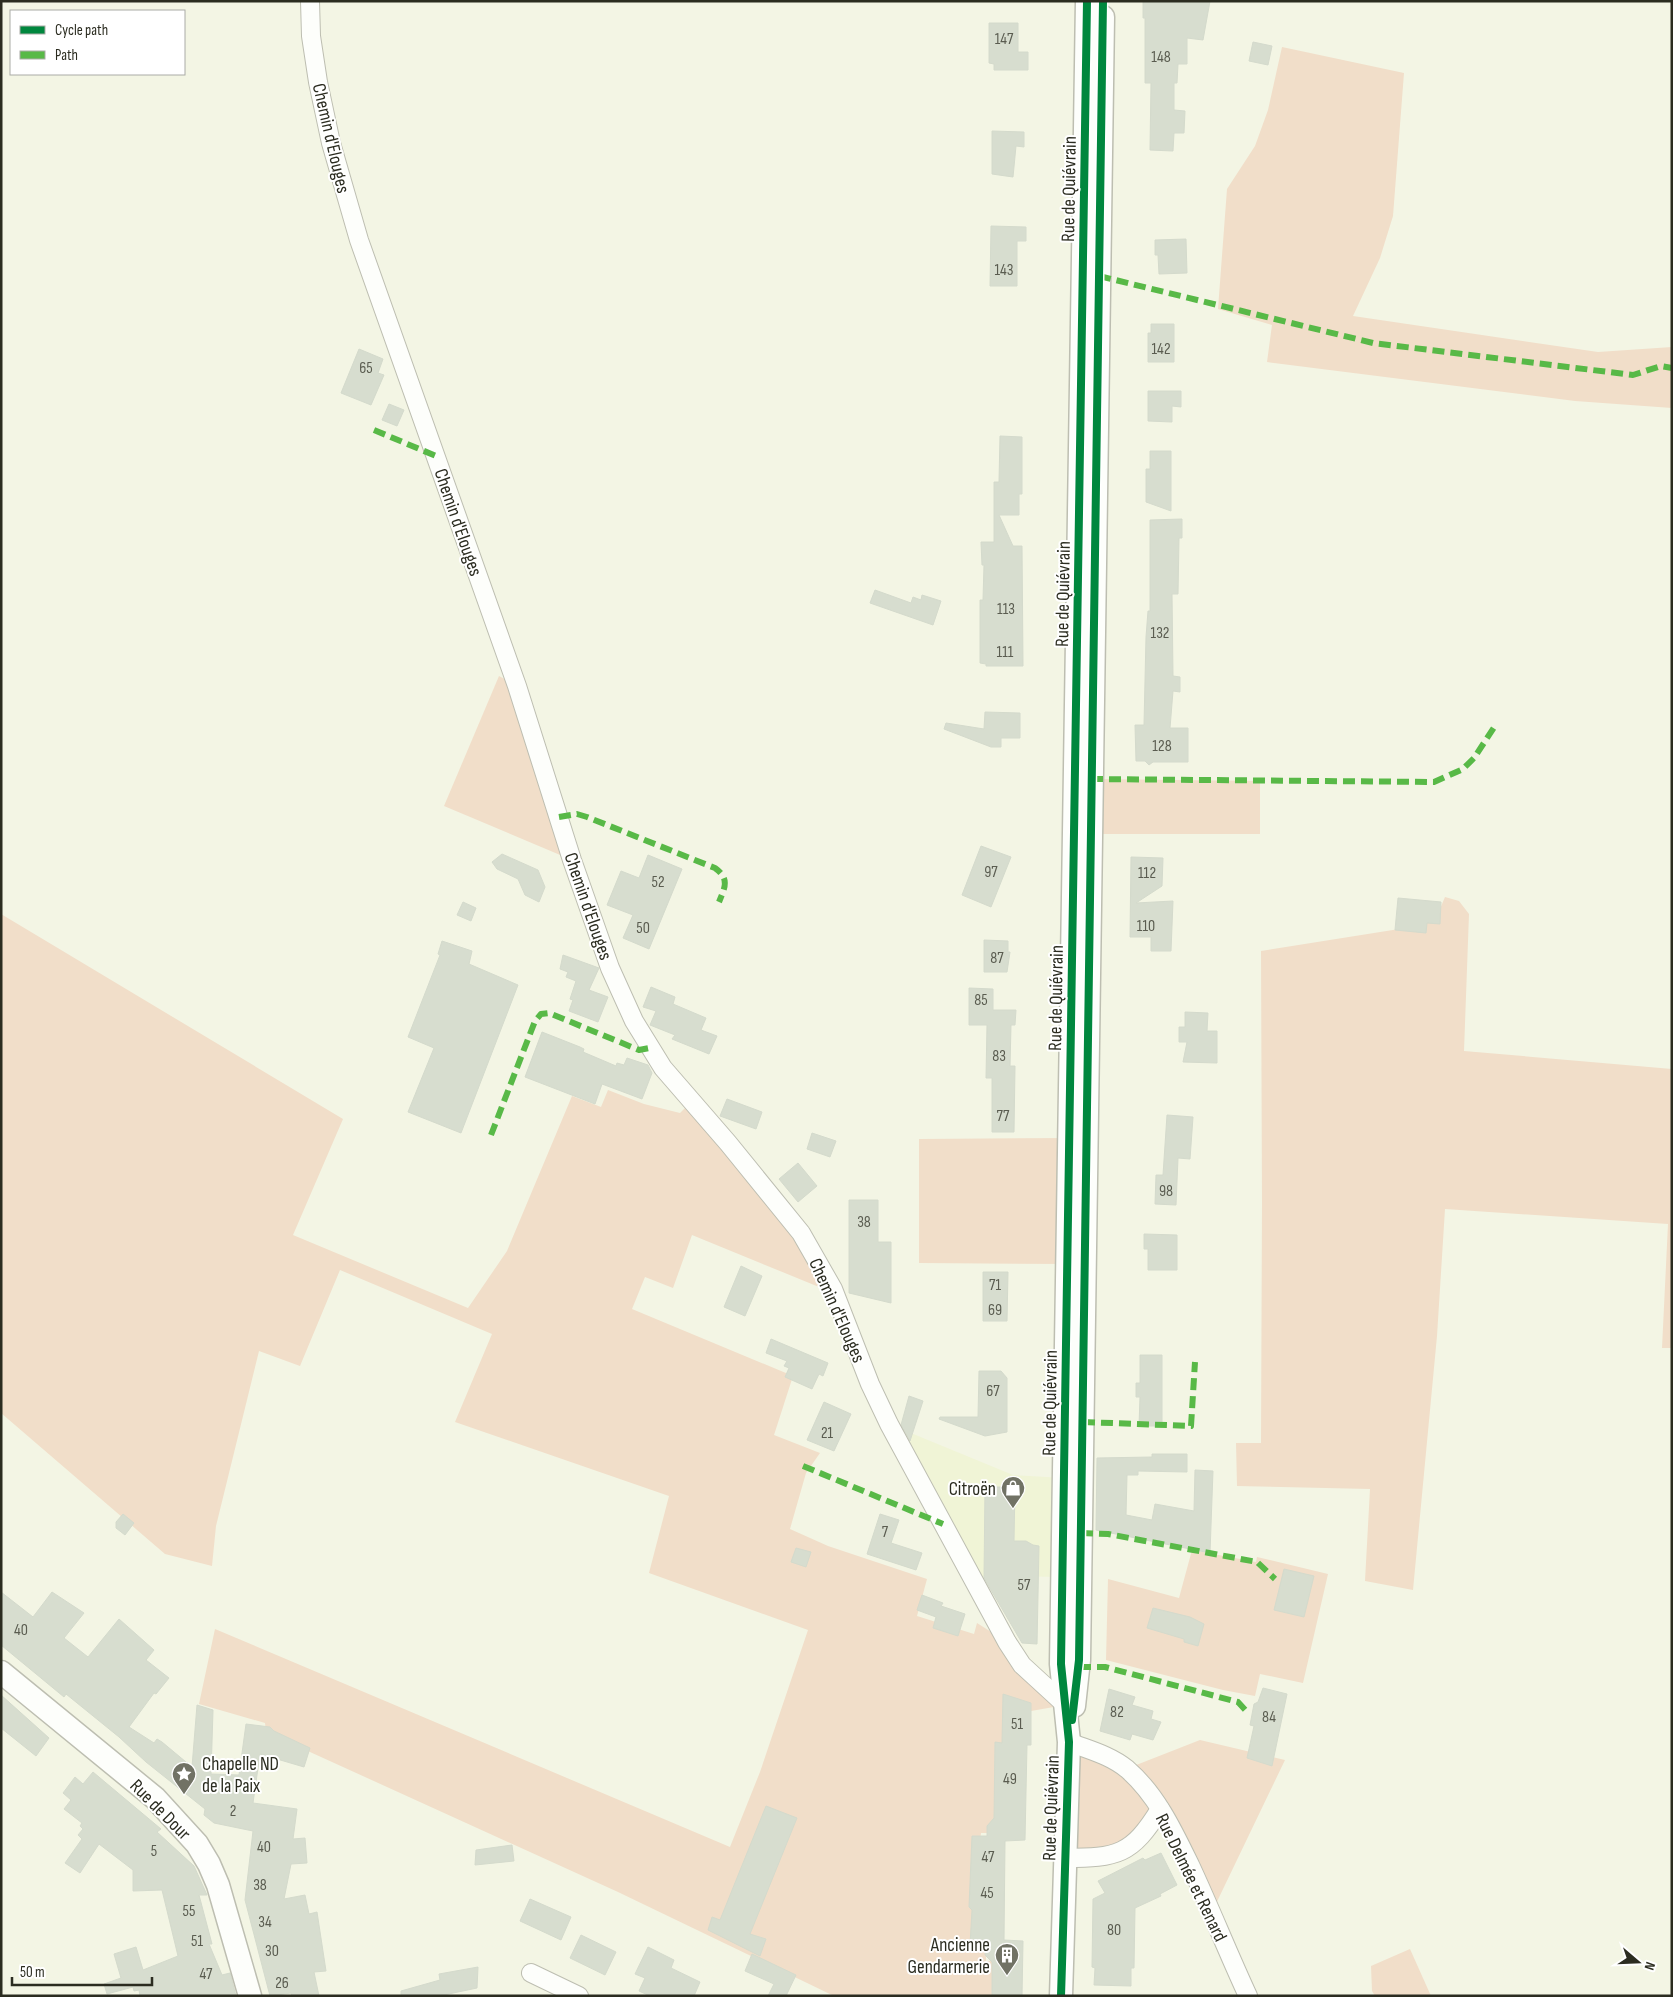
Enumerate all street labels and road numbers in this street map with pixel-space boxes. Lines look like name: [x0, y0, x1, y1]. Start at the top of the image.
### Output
street label: Chemin d'Elouges: [307, 81, 354, 196]
street label: Rue de Quiévrain: [1057, 136, 1082, 242]
street label: Chemin d'Elouges: [428, 466, 487, 579]
street label: Rue de Quiévrain: [1051, 541, 1076, 647]
street label: Chemin d'Elouges: [558, 850, 617, 963]
street label: Rue de Quiévrain: [1044, 945, 1069, 1051]
street label: Chemin d'Elouges: [803, 1255, 870, 1367]
street label: Rue de Quiévrain: [1038, 1350, 1063, 1456]
street label: Rue de Quiévrain: [1038, 1755, 1065, 1861]
street label: Rue de Dour: [125, 1775, 196, 1846]
street label: Rue Delmée et Renard: [1150, 1810, 1232, 1945]

